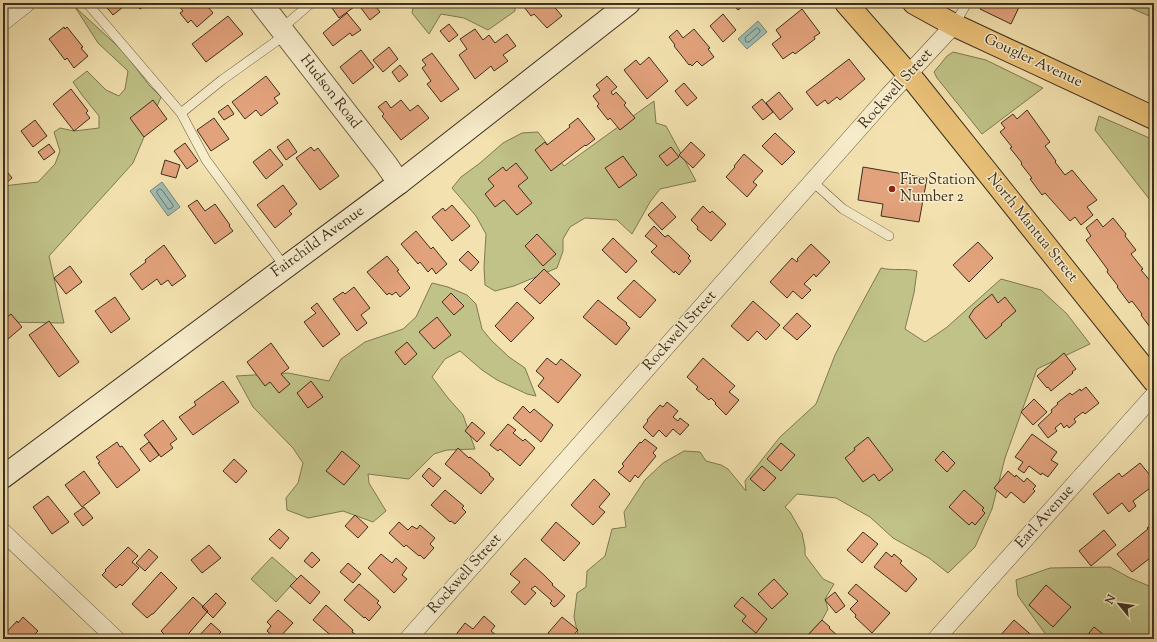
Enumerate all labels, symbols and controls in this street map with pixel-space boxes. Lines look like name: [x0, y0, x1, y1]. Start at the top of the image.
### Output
street label: Gougler Avenue: [980, 29, 1086, 93]
street label: Rockwell Street: [854, 44, 938, 134]
street label: Hudson Road: [294, 51, 366, 134]
street label: North Mantua Street: [981, 169, 1083, 287]
place label: Fire Station Number 2: [900, 170, 975, 208]
marker: Fire Station Number 2: [887, 184, 897, 194]
street label: Fairchild Avenue: [267, 201, 369, 283]
street label: Rockwell Street: [638, 286, 722, 376]
street label: Earl Avenue: [1011, 481, 1079, 553]
street label: Rockwell Street: [423, 529, 507, 619]
north arrow: [1099, 584, 1139, 624]
text: N: [1102, 592, 1120, 608]

